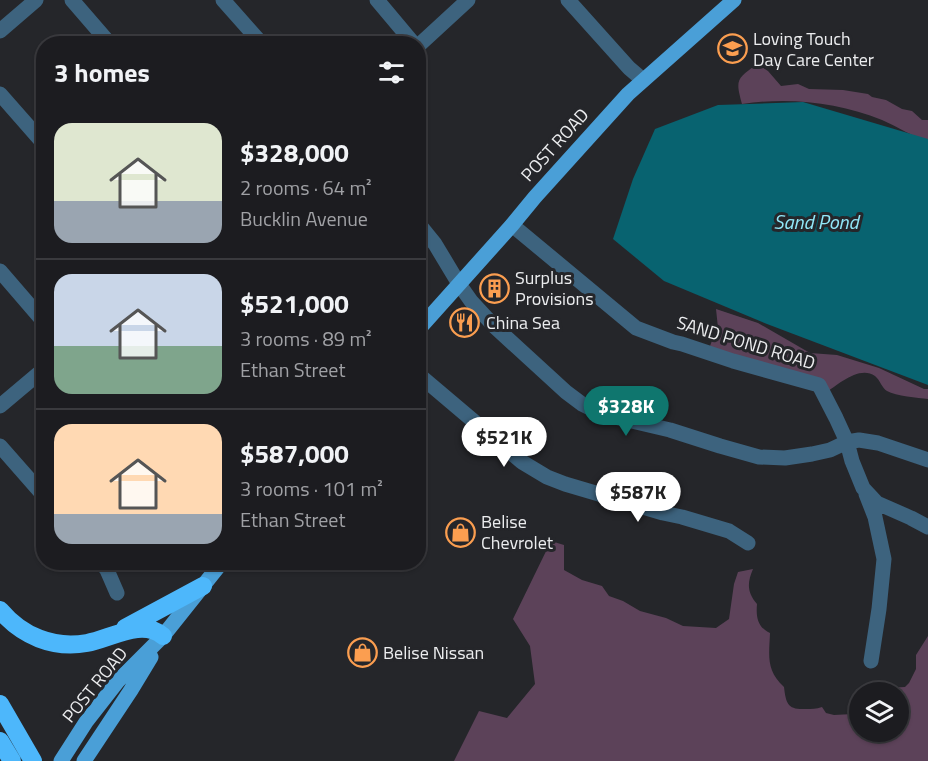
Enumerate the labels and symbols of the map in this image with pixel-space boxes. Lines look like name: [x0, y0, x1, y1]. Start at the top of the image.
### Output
place label: Loving Touch Day Care Center: [753, 25, 874, 73]
school or university icon: Loving Touch Day Care Center: [716, 33, 748, 65]
street label: POST ROAD: [514, 102, 595, 187]
water label: Sand Pond: [773, 206, 861, 237]
place label: Surplus Provisions: [515, 264, 594, 312]
building icon: Surplus Provisions: [478, 272, 510, 304]
restaurant icon: China Sea: [449, 307, 481, 339]
place label: China Sea: [486, 309, 560, 336]
street label: SAND POND ROAD: [674, 309, 819, 376]
pin: $328K: [584, 386, 668, 437]
pin: $521K: [462, 417, 546, 468]
pin: $587K: [596, 472, 680, 523]
place label: Belise Chevrolet: [481, 508, 554, 556]
shop icon: Belise Chevrolet: [444, 516, 476, 548]
shop icon: Belise Nissan: [346, 637, 378, 669]
place label: Belise Nissan: [383, 639, 484, 666]
street label: POST ROAD: [56, 641, 134, 728]

